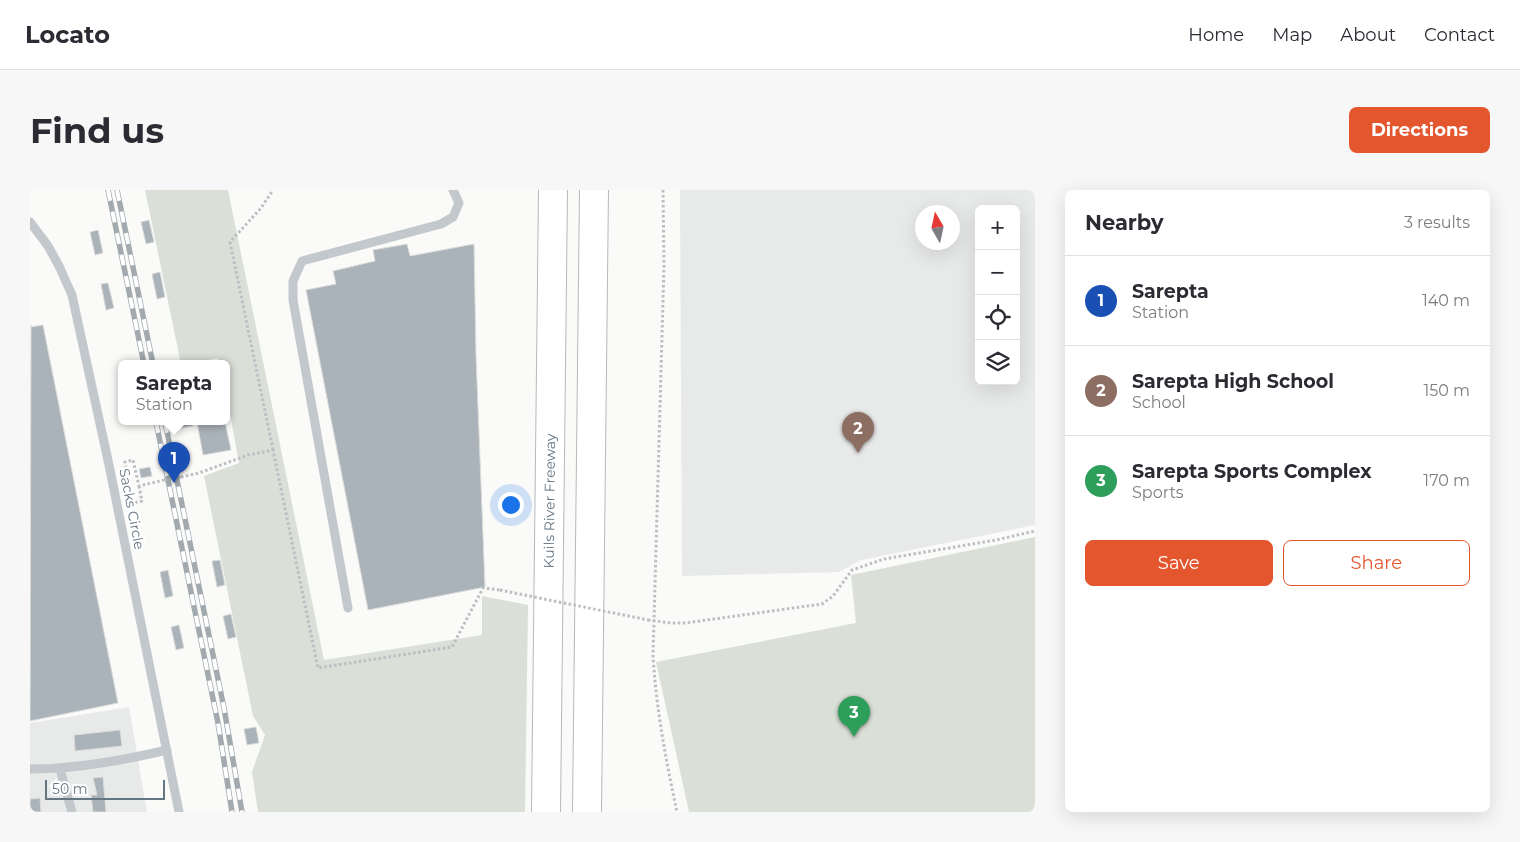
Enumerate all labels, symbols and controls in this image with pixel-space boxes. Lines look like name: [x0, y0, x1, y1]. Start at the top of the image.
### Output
text: Locato: [25, 20, 110, 49]
text: Home: [1188, 24, 1244, 46]
text: Map: [1272, 24, 1312, 46]
text: About: [1340, 24, 1396, 46]
text: Contact: [1424, 24, 1495, 46]
button: Directions: [1349, 107, 1490, 153]
text: Find us: [30, 109, 164, 152]
north arrow: [915, 205, 960, 250]
map controls: [975, 205, 1020, 385]
button: +: [975, 205, 1020, 250]
text: Nearby: [1085, 210, 1164, 235]
text: 3 results: [1404, 213, 1470, 232]
button: −: [975, 250, 1020, 295]
text: Sarepta: [1132, 280, 1209, 303]
text: 1: [1098, 291, 1104, 310]
text: 140 m: [1422, 291, 1470, 310]
button: locate: [975, 295, 1020, 340]
text: Station: [1132, 303, 1189, 322]
button: layers: [975, 340, 1020, 385]
popup: [118, 360, 230, 425]
text: Sarepta High School: [1132, 370, 1334, 393]
text: Sarepta: [136, 372, 212, 395]
text: 2: [1096, 381, 1106, 400]
text: 150 m: [1423, 381, 1470, 400]
text: School: [1132, 393, 1186, 412]
text: Station: [136, 395, 193, 414]
pin: 2: [842, 412, 874, 453]
street label: Kuils River Freeway: [540, 433, 559, 569]
pin: 1: [158, 442, 190, 483]
text: Sarepta Sports Complex: [1132, 460, 1372, 483]
street label: Sacks Circle: [115, 467, 149, 551]
text: 3: [1096, 471, 1106, 490]
text: 170 m: [1423, 471, 1470, 490]
text: Sports: [1132, 483, 1184, 502]
your location: [498, 492, 524, 518]
button: Save: [1085, 540, 1273, 586]
button: Share: [1283, 540, 1470, 586]
pin: 3: [838, 696, 870, 737]
scale bar: [45, 777, 165, 800]
text: 50 m: [52, 780, 88, 798]

